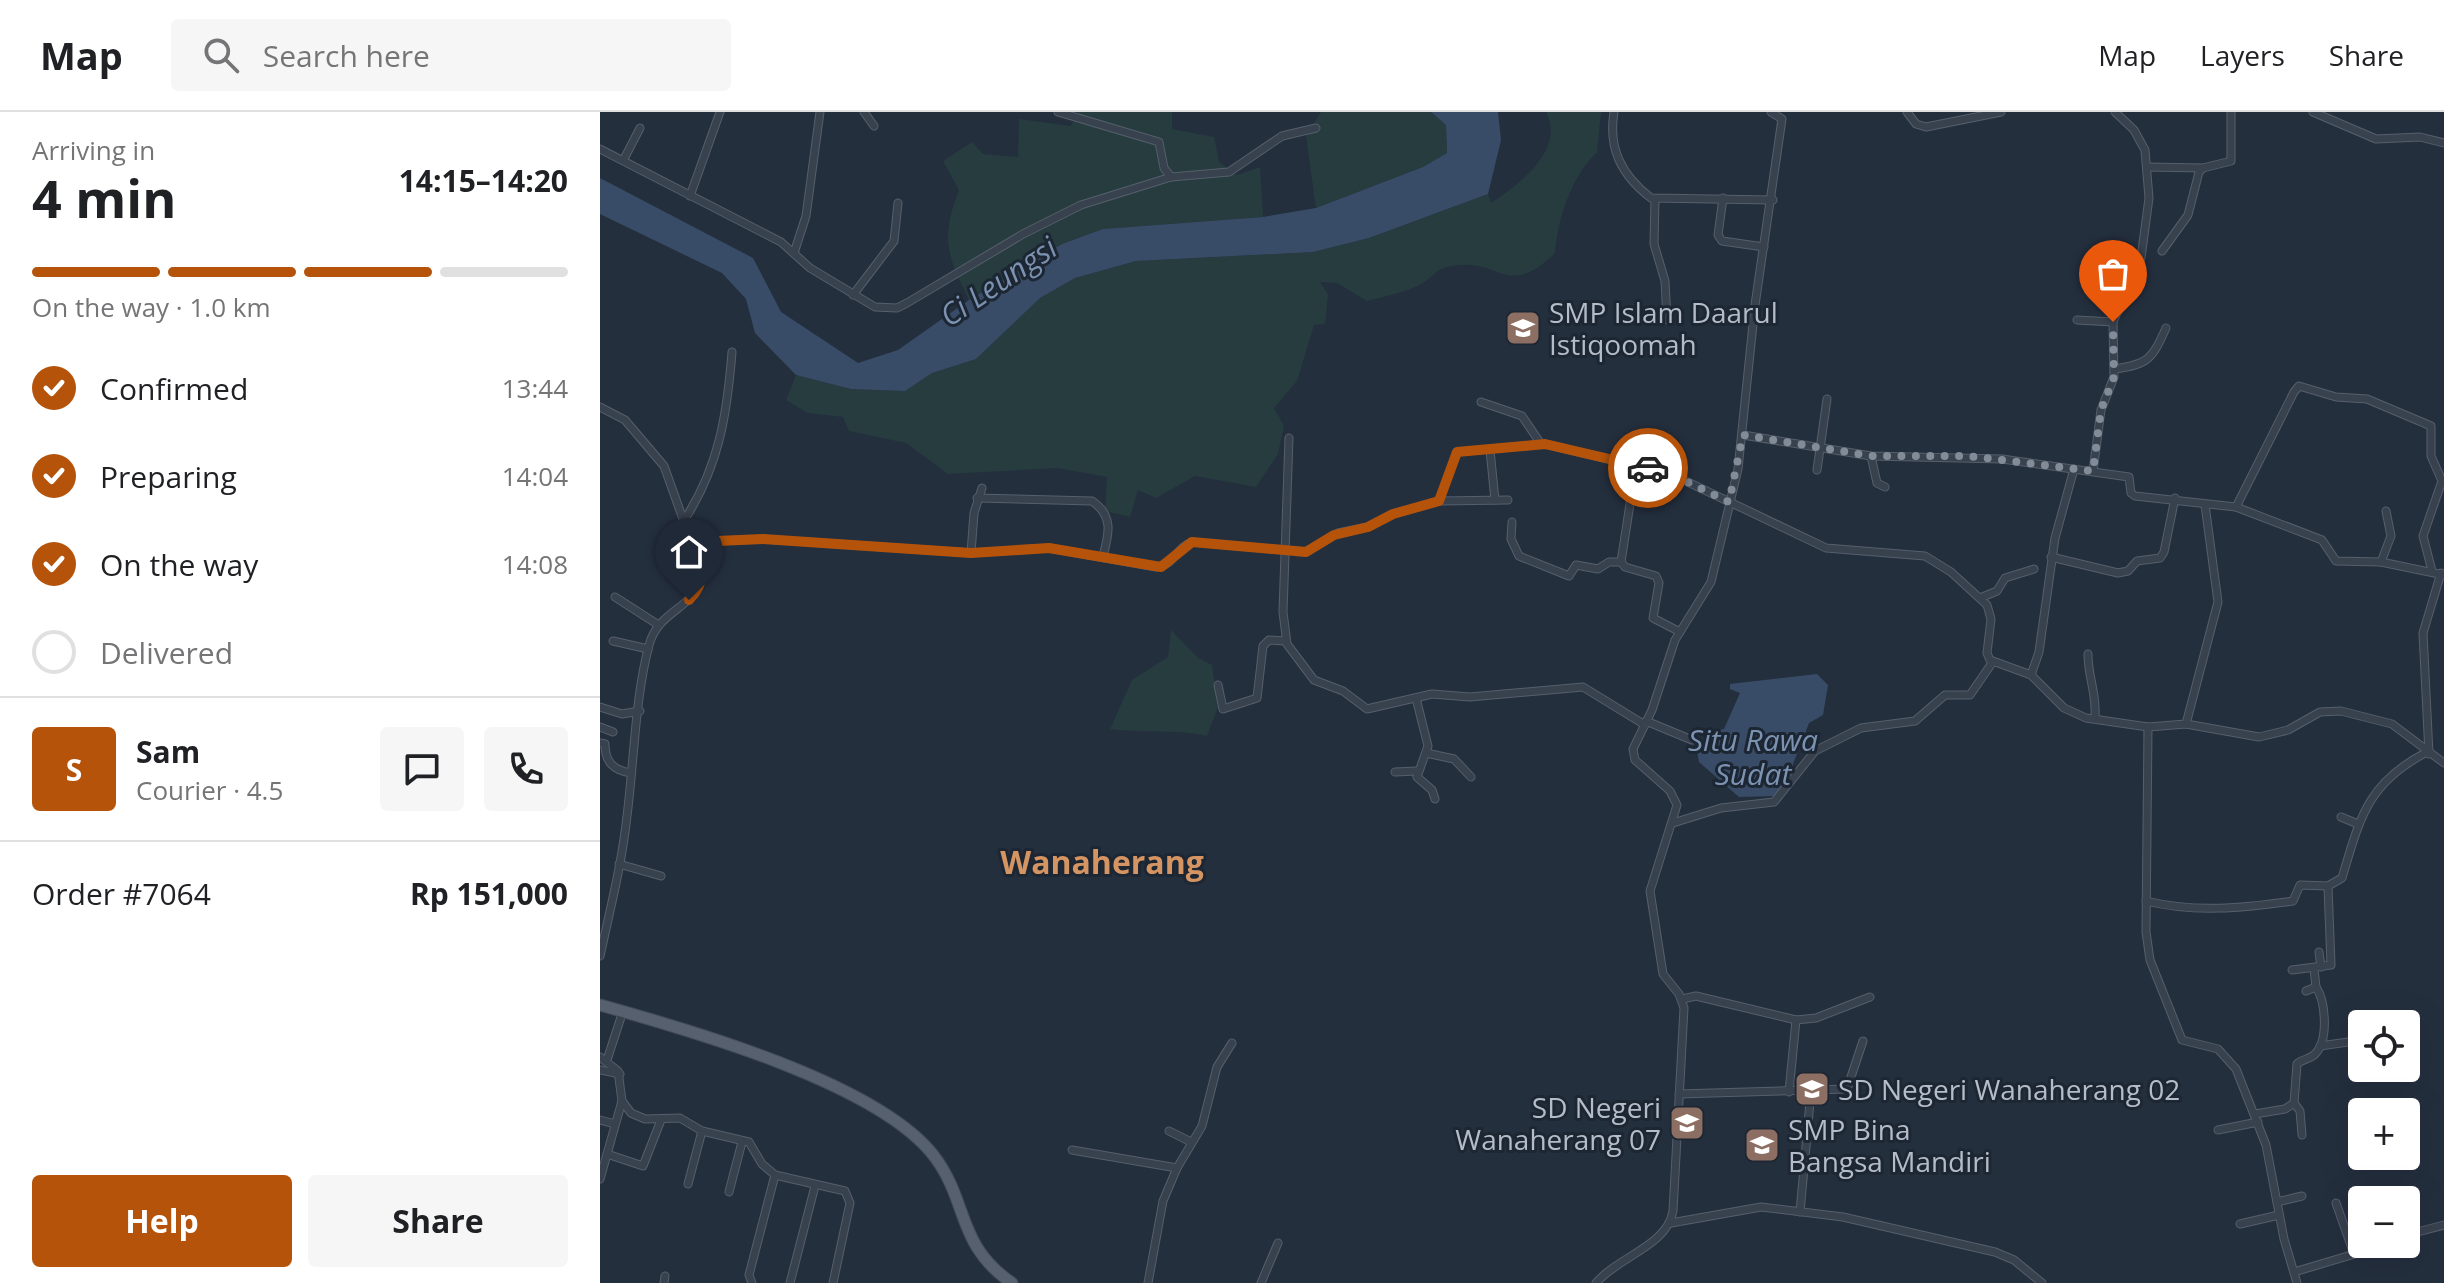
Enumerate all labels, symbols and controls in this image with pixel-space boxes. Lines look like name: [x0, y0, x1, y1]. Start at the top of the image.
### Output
search box: [171, 19, 731, 91]
text: Map: [40, 29, 123, 81]
icon: search: [199, 33, 243, 77]
text: Search here: [263, 35, 430, 76]
text: Map: [2098, 36, 2156, 74]
text: Layers: [2200, 36, 2285, 74]
text: Share: [2329, 36, 2404, 74]
text: Arriving in: [32, 132, 155, 168]
text: 14:15–14:20: [399, 160, 568, 201]
text: 4 min: [32, 162, 176, 233]
water label: Ci Leungsi: [931, 227, 1065, 335]
pin: [2079, 240, 2147, 322]
icon: bag: [2091, 252, 2135, 296]
text: On the way · 1.0 km: [32, 289, 271, 325]
place label: SMP Islam Daarul Istiqoomah: [1549, 293, 1778, 363]
school or university icon: SMP Islam Daarul Istiqoomah: [1504, 309, 1542, 347]
icon: check: [32, 366, 76, 410]
text: Confirmed: [100, 368, 248, 409]
text: 13:44: [502, 370, 568, 406]
courier: [1608, 428, 1688, 508]
icon: car: [1626, 446, 1670, 490]
icon: check: [32, 454, 76, 498]
text: Preparing: [100, 456, 237, 497]
text: 14:04: [502, 458, 568, 494]
pin: [655, 518, 723, 600]
icon: home: [667, 530, 711, 574]
icon: check: [32, 542, 76, 586]
text: On the way: [100, 544, 258, 585]
text: 14:08: [502, 546, 568, 582]
text: Delivered: [100, 632, 233, 673]
water label: Situ Rawa Sudat: [1688, 719, 1818, 794]
button: chat: [380, 727, 464, 811]
button: phone: [484, 727, 568, 811]
text: Sam: [136, 731, 200, 772]
text: S: [66, 749, 82, 790]
text: Courier · 4.5: [136, 772, 283, 808]
district label: Wanaherang: [1000, 840, 1204, 883]
text: Order #7064: [32, 873, 211, 914]
text: Rp 151,000: [410, 873, 568, 914]
map controls: [2348, 1010, 2420, 1258]
button: locate: [2348, 1010, 2420, 1082]
school or university icon: SD Negeri Wanaherang 02: [1793, 1070, 1831, 1108]
place label: SD Negeri Wanaherang 02: [1838, 1070, 2180, 1108]
place label: SD Negeri Wanaherang 07: [1455, 1088, 1661, 1158]
button: +: [2348, 1098, 2420, 1170]
school or university icon: SD Negeri Wanaherang 07: [1668, 1104, 1706, 1142]
place label: SMP Bina Bangsa Mandiri: [1788, 1110, 1991, 1180]
school or university icon: SMP Bina Bangsa Mandiri: [1743, 1126, 1781, 1164]
button: Help: [32, 1175, 292, 1267]
button: Share: [308, 1175, 568, 1267]
button: −: [2348, 1186, 2420, 1258]

